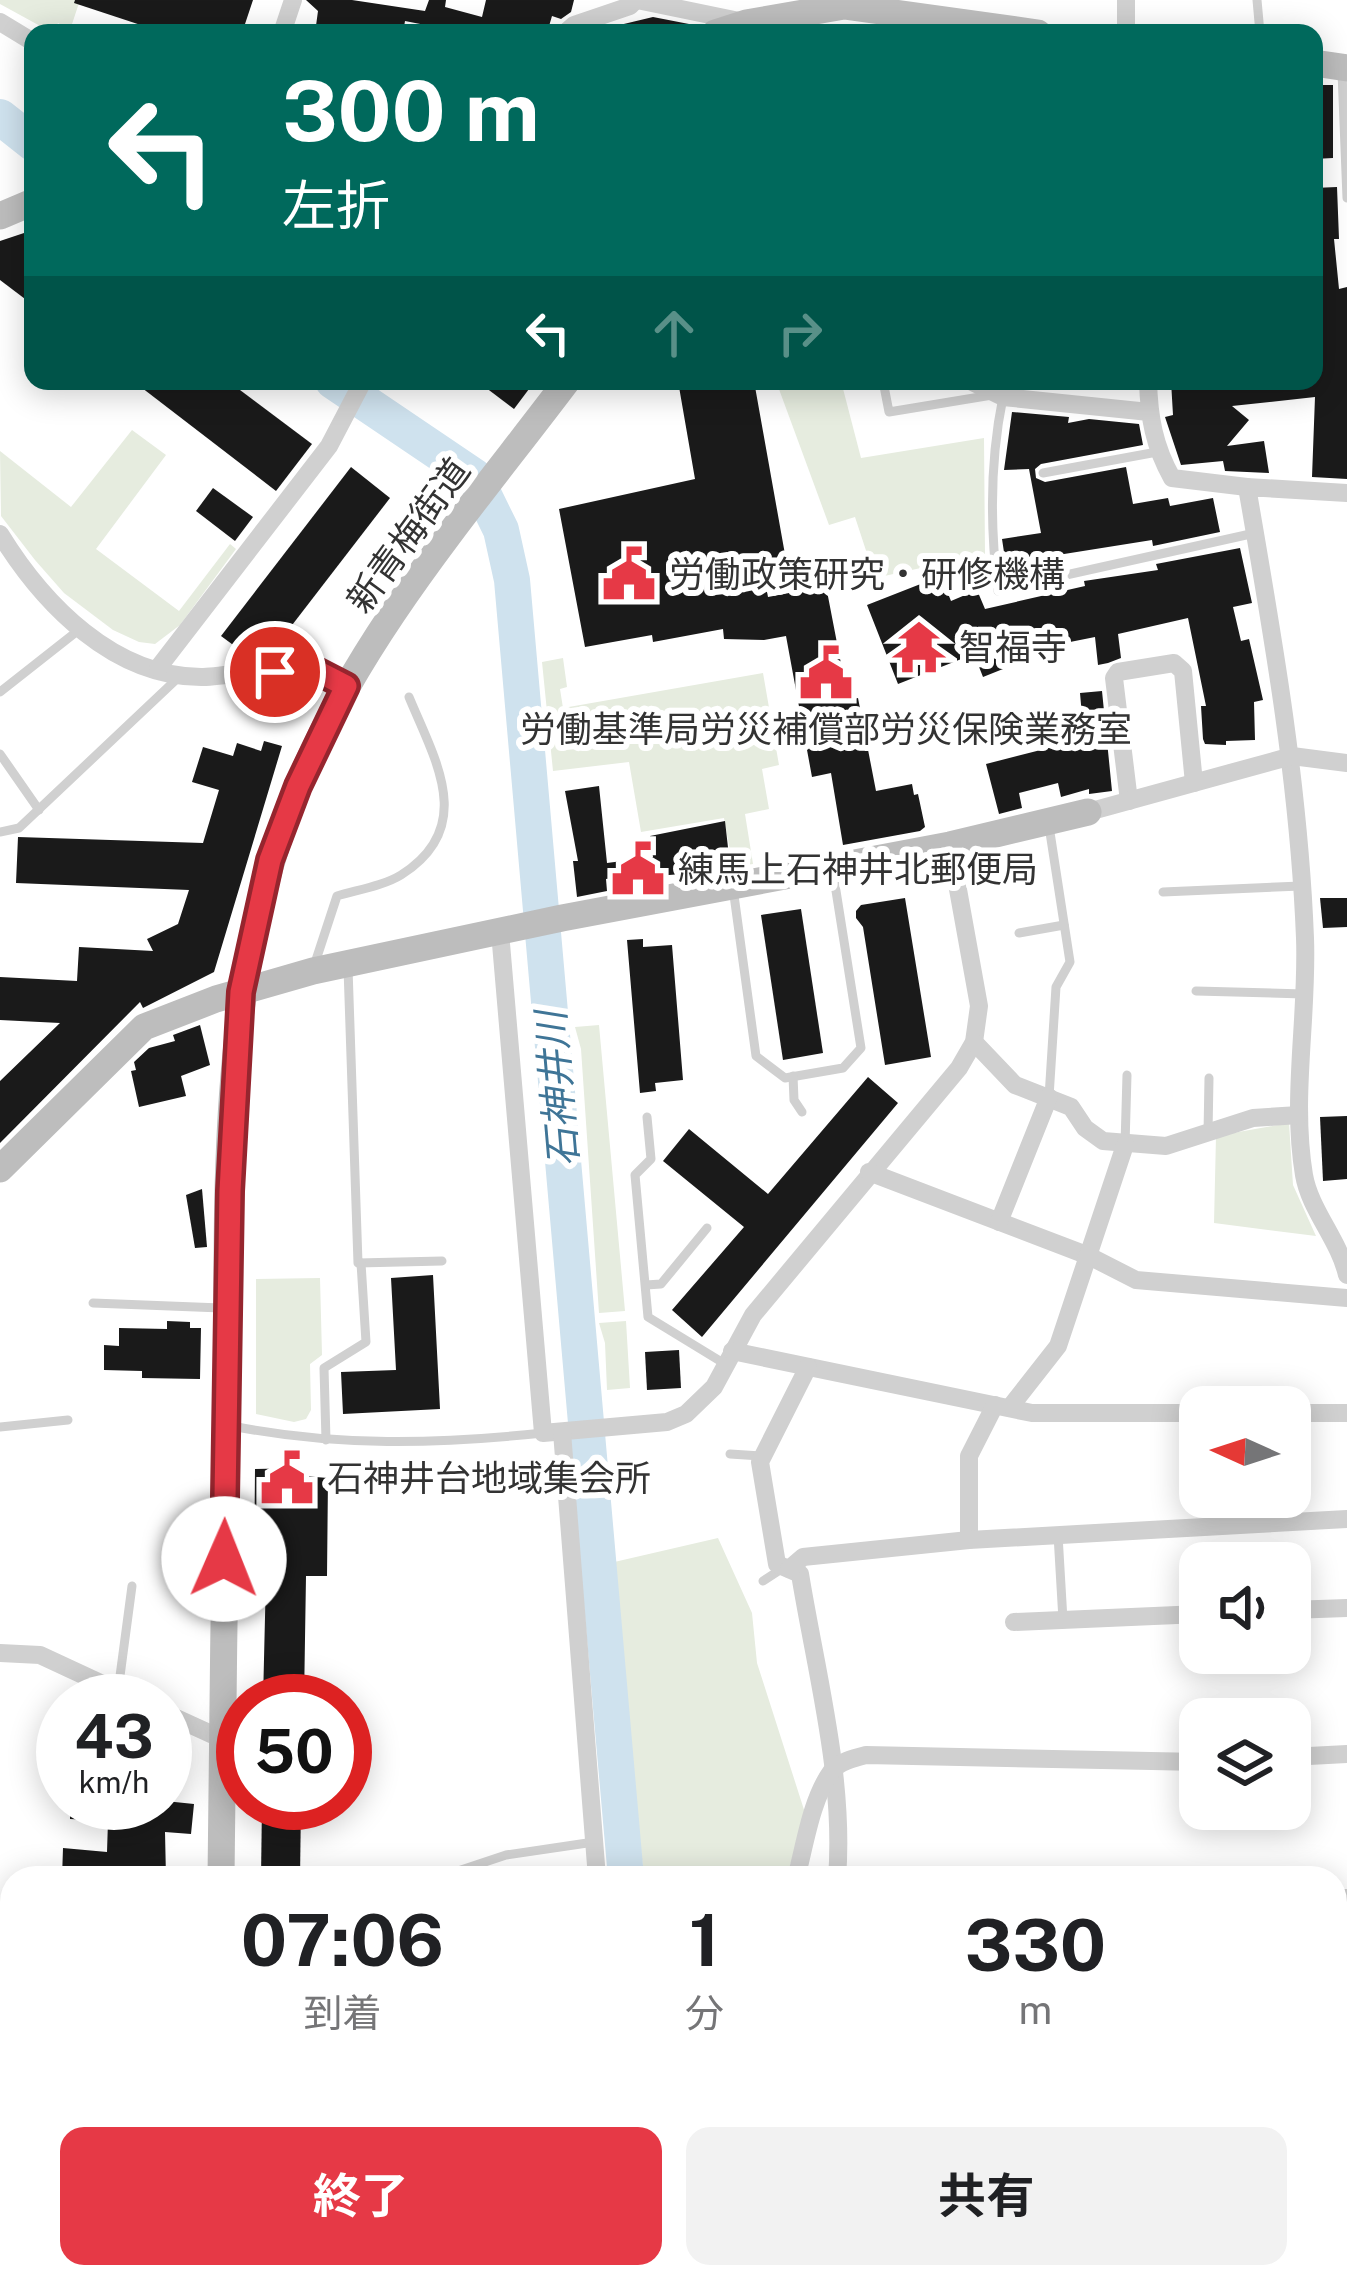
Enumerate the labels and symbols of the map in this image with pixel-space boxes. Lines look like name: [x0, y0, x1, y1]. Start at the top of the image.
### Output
street label: 新青梅街道: [338, 450, 478, 620]
public building icon: 労働政策研究・研修機構: [600, 545, 658, 603]
place label: 労働政策研究・研修機構: [669, 553, 1065, 595]
temple icon: 智福寺: [890, 618, 948, 676]
pin: [224, 621, 326, 723]
place label: 智福寺: [959, 626, 1067, 668]
public building icon: 労働基準局労災補償部労災保険業務室: [797, 644, 855, 702]
place label: 労働基準局労災補償部労災保険業務室: [520, 708, 1132, 750]
public building icon: 練馬上石神井北郵便局: [609, 840, 667, 898]
place label: 練馬上石神井北郵便局: [678, 848, 1038, 890]
water label: 石神井川: [527, 1005, 587, 1169]
north arrow: [1179, 1386, 1311, 1518]
public building icon: 石神井台地域集会所: [258, 1449, 316, 1507]
place label: 石神井台地域集会所: [327, 1457, 651, 1499]
position arrow: [161, 1496, 287, 1622]
speed limit sign: 50: [216, 1674, 372, 1830]

